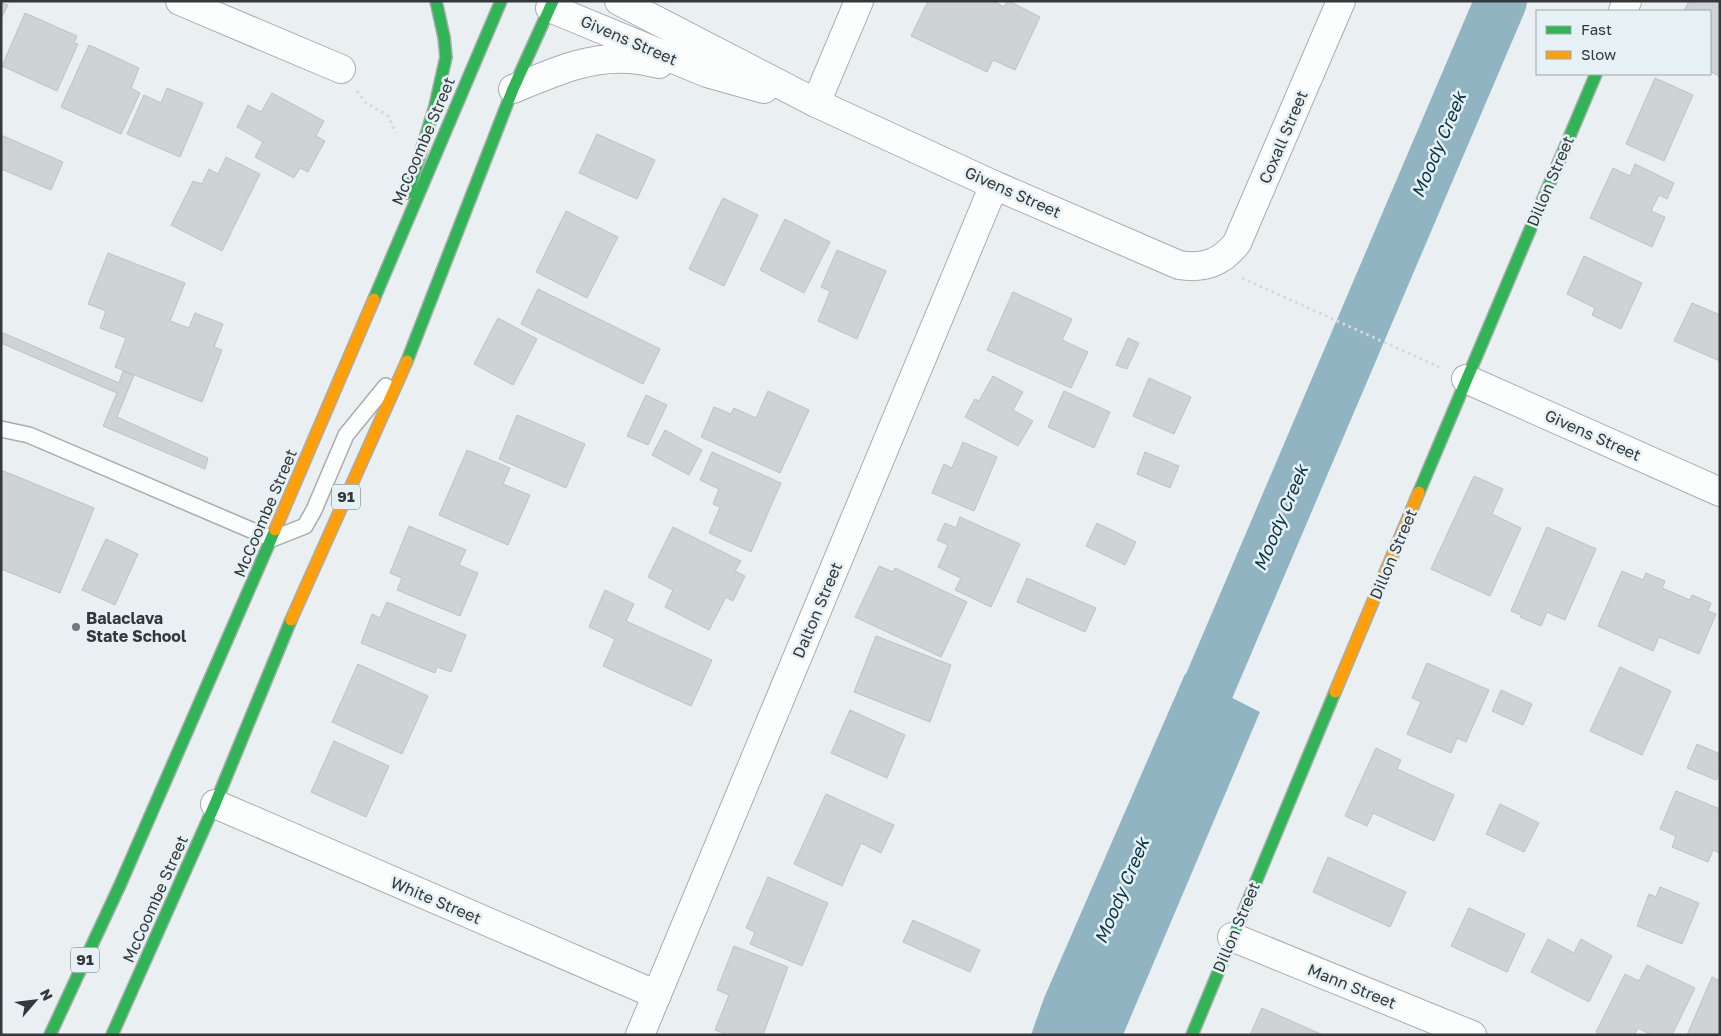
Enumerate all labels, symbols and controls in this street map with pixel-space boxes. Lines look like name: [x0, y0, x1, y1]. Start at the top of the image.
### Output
legend: [1536, 10, 1711, 75]
street label: Givens Street: [578, 11, 680, 69]
text: Fast: [1581, 20, 1612, 38]
text: Slow: [1581, 45, 1616, 63]
street label: McCoombe Street: [387, 74, 459, 208]
street label: Coxall Street: [1254, 87, 1312, 187]
water label: Moody Creek: [1406, 87, 1471, 201]
street label: Dillon Street: [1522, 133, 1578, 229]
street label: Givens Street: [962, 162, 1064, 222]
street label: Givens Street: [1542, 405, 1644, 465]
street label: McCoombe Street: [229, 446, 301, 580]
water label: Moody Creek: [1248, 460, 1313, 574]
road number: 91: [332, 484, 360, 510]
street label: Dillon Street: [1365, 506, 1421, 602]
street label: Dalton Street: [788, 559, 846, 661]
place label: Balaclava State School: [86, 608, 187, 646]
marker: Balaclava State School: [70, 621, 82, 633]
street label: McCoombe Street: [118, 832, 192, 966]
water label: Moody Creek: [1089, 833, 1154, 947]
street label: White Street: [388, 872, 484, 928]
street label: Dillon Street: [1208, 879, 1264, 975]
road number: 91: [71, 948, 99, 972]
street label: Mann Street: [1305, 959, 1399, 1013]
north arrow: [10, 976, 60, 1026]
text: N: [37, 986, 57, 1003]

